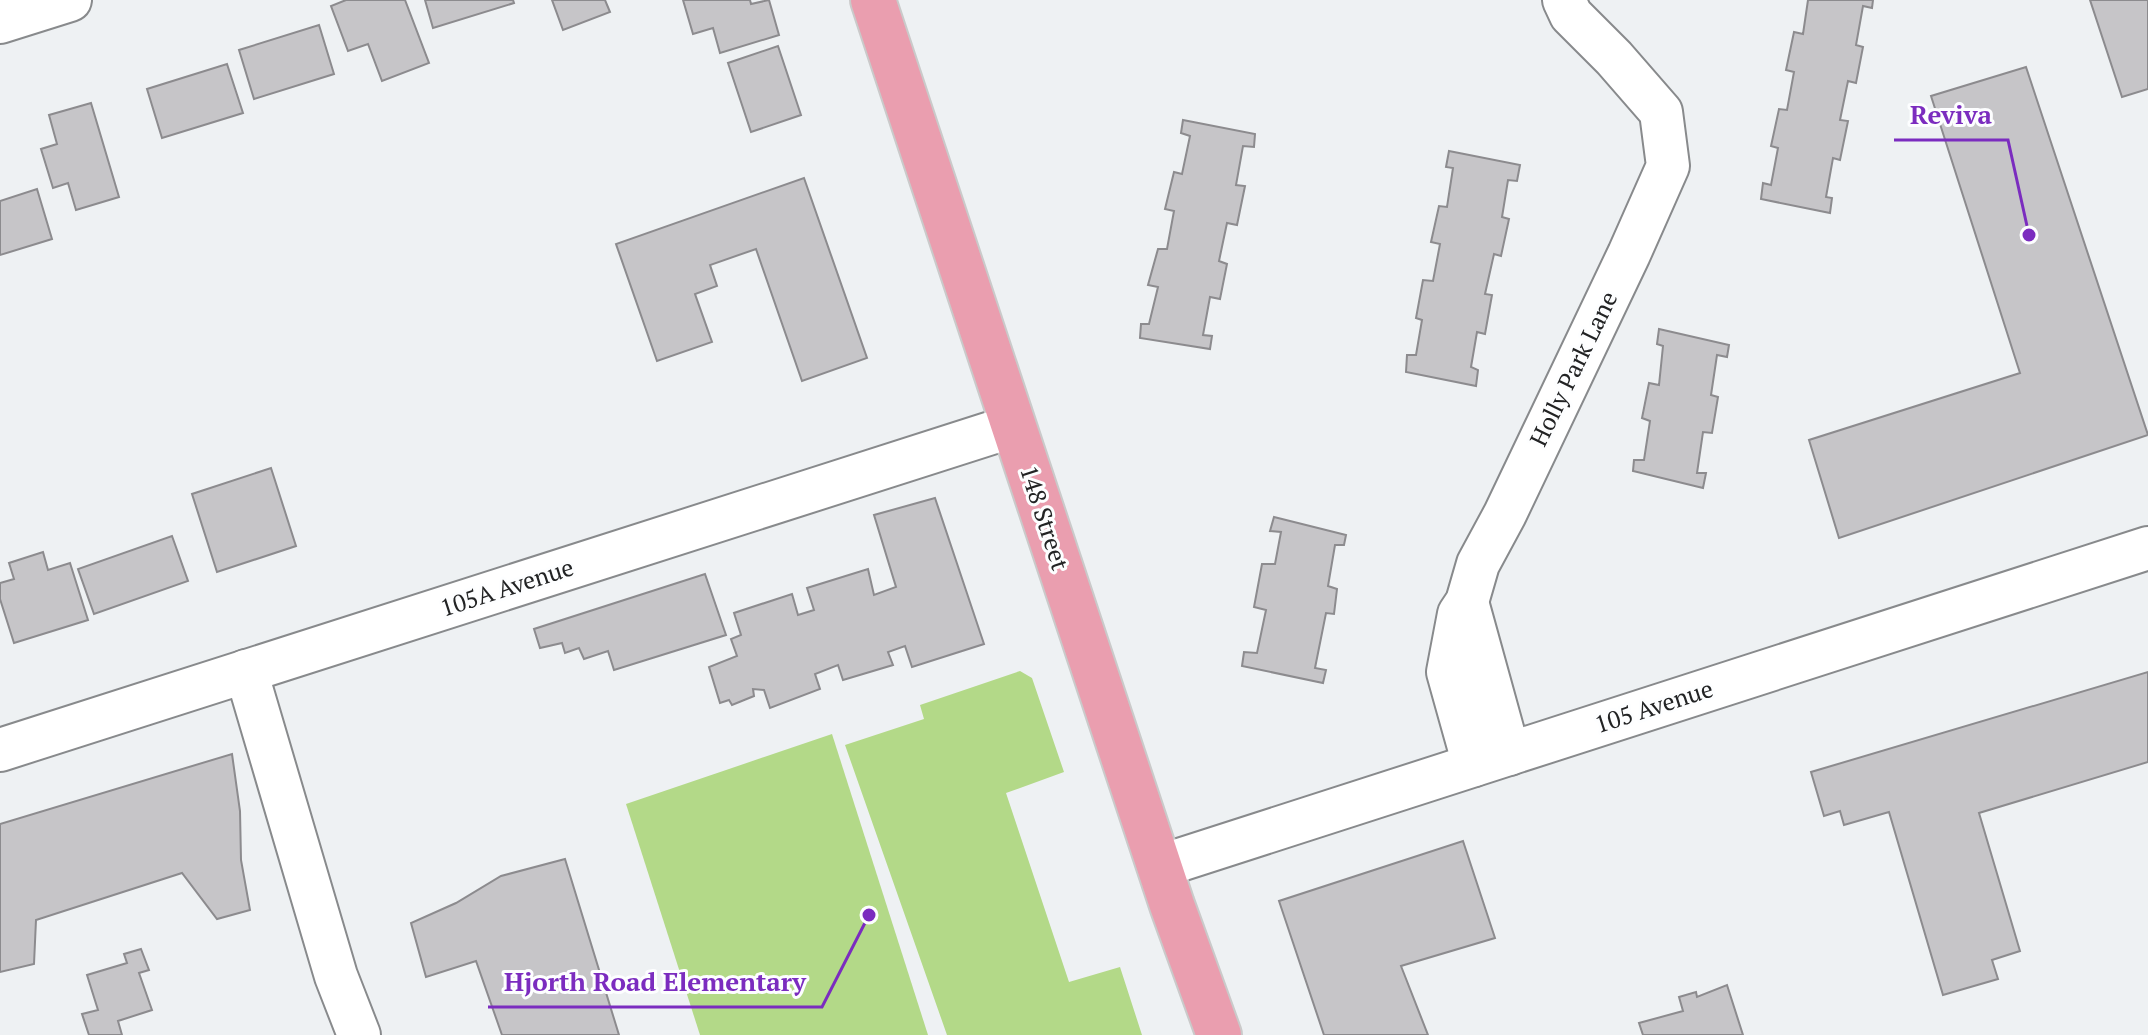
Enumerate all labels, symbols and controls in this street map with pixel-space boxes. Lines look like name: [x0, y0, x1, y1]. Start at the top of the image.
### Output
callout: Reviva: [1894, 90, 2008, 140]
text: Reviva: [1910, 97, 1993, 131]
street label: Holly Park Lane: [1522, 286, 1624, 451]
street label: 148 Street: [1013, 461, 1077, 574]
street label: 105A Avenue: [436, 550, 577, 624]
street label: 105 Avenue: [1591, 672, 1717, 740]
callout: Hjorth Road Elementary: [488, 957, 822, 1007]
text: Hjorth Road Elementary: [504, 964, 807, 998]

